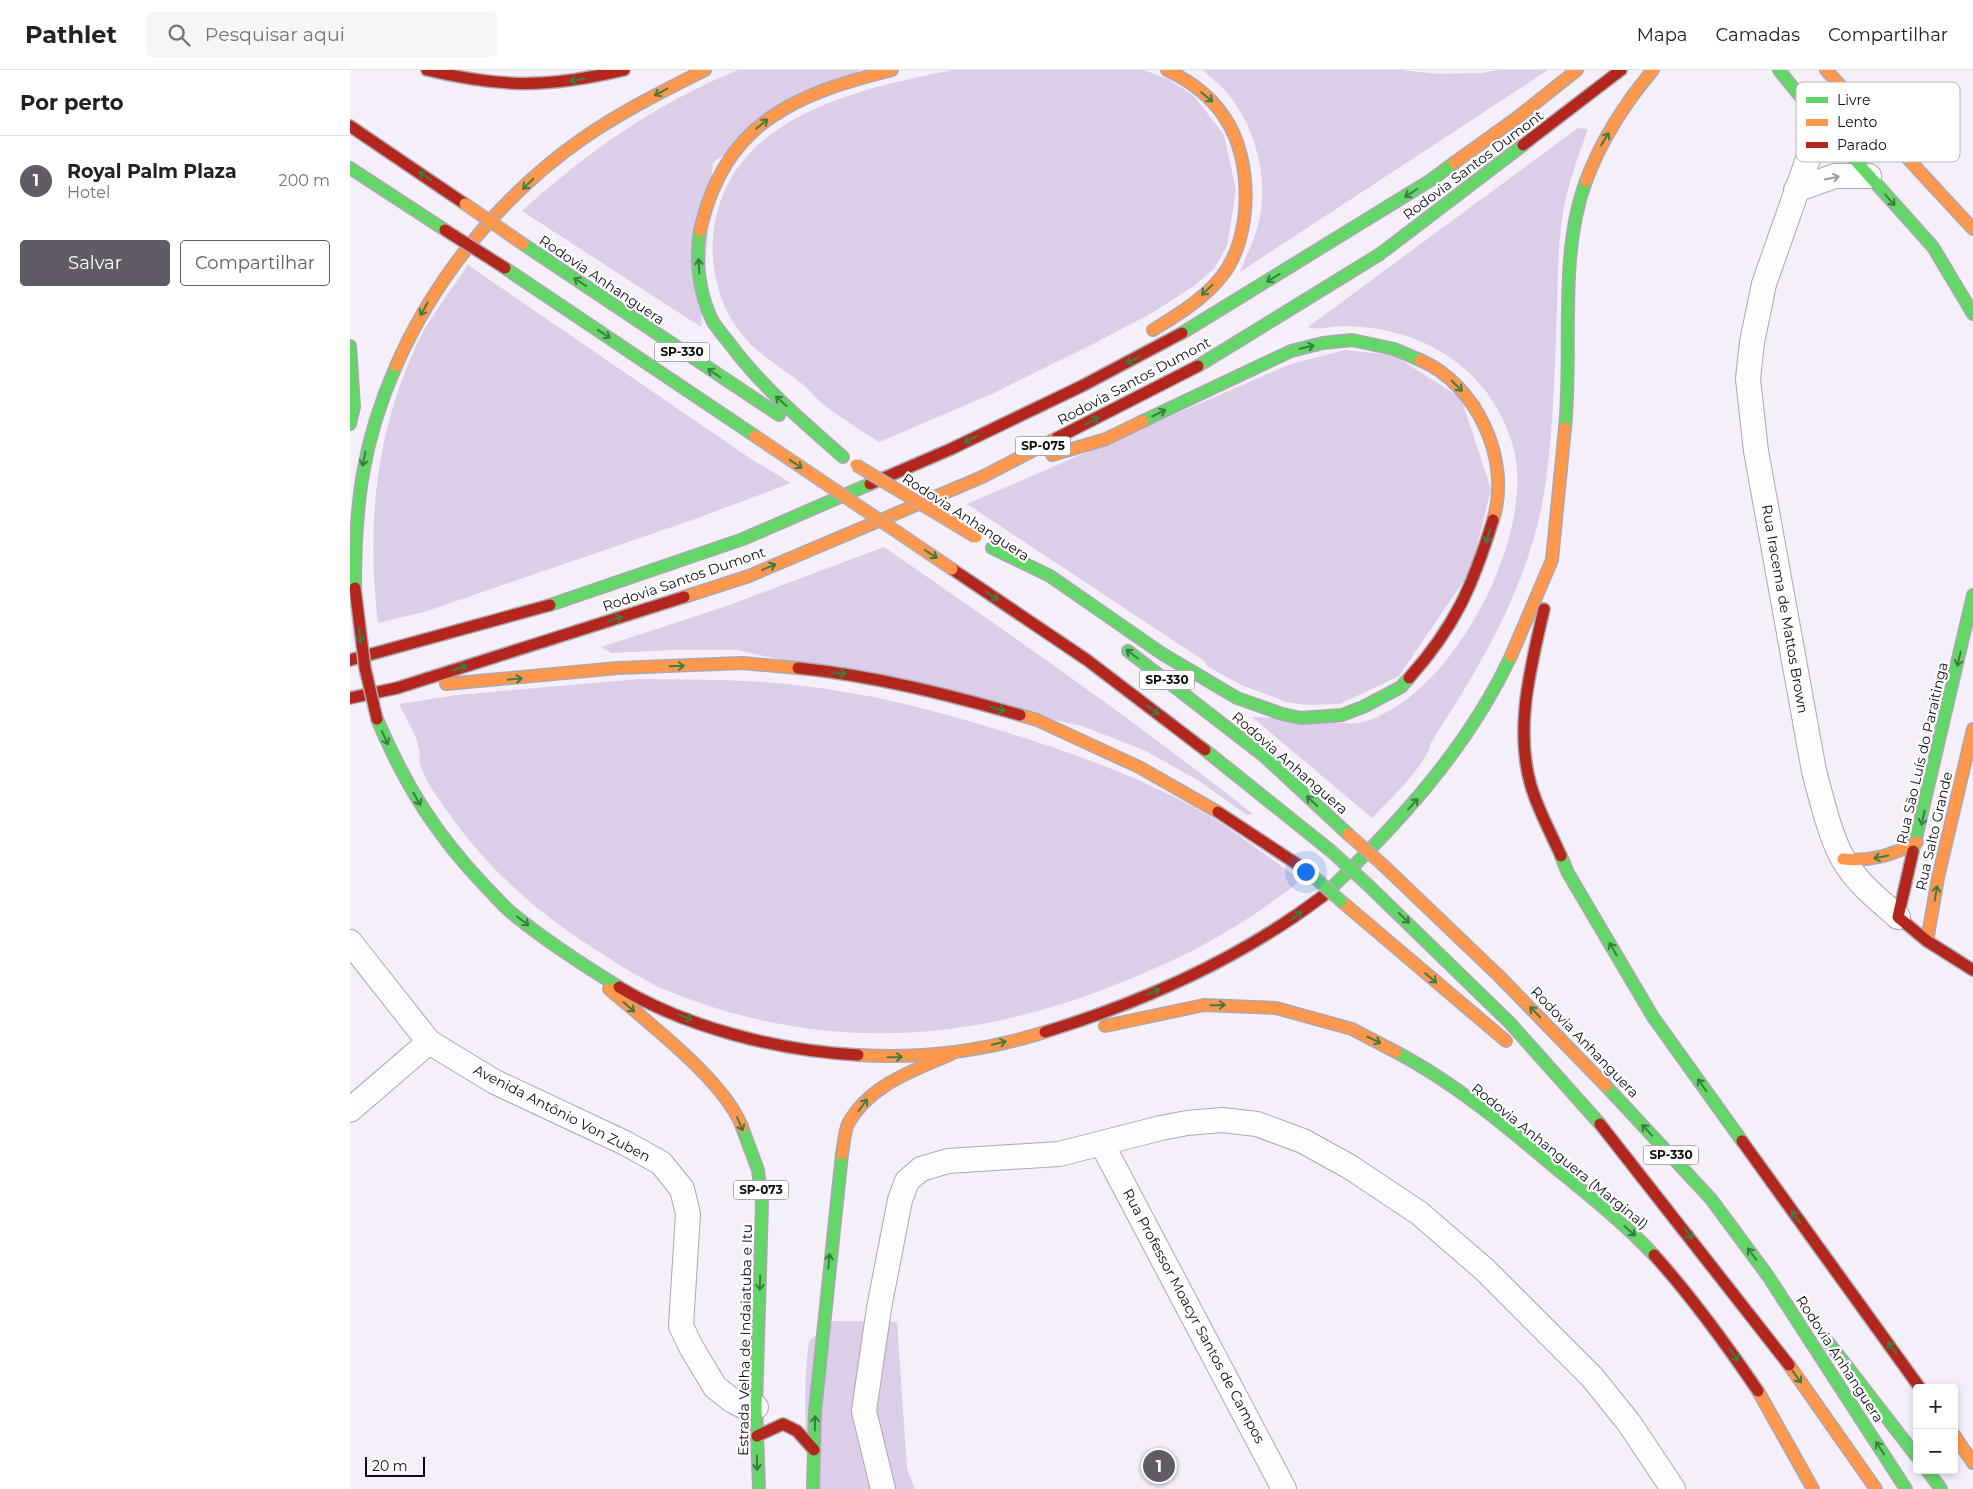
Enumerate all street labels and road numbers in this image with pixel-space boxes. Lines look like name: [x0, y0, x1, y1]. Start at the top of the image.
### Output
street label: Rodovia Santos Dumont: [1399, 106, 1547, 224]
street label: Rodovia Anhanguera: [536, 231, 668, 329]
street label: Rodovia Santos Dumont: [1054, 333, 1214, 429]
road number: SP-330: [654, 342, 710, 362]
road number: SP-075: [1016, 436, 1070, 456]
street label: Rodovia Anhanguera: [899, 469, 1033, 565]
street label: Rua Iracema de Mattos Brown: [1758, 503, 1812, 715]
street label: Rodovia Santos Dumont: [600, 543, 768, 615]
street label: Rua São Luís do Paraitinga: [1892, 660, 1952, 846]
road number: SP-330: [1140, 670, 1194, 690]
street label: Rodovia Anhanguera: [1228, 708, 1352, 818]
street label: Rua Salto Grande: [1912, 770, 1956, 892]
street label: Rodovia Anhanguera: [1527, 983, 1643, 1101]
street label: Avenida Antônio Von Zuben: [470, 1060, 654, 1166]
street label: Rodovia Anhanguera (Marginal): [1468, 1079, 1652, 1233]
road number: SP-330: [1644, 1146, 1698, 1164]
road number: SP-073: [734, 1180, 788, 1200]
street label: Rua Professor Moacyr Santos de Campos: [1119, 1186, 1269, 1447]
street label: Estrada Velha de Indaiatuba e Itu: [734, 1224, 756, 1456]
street label: Rodovia Anhanguera: [1792, 1292, 1888, 1426]

